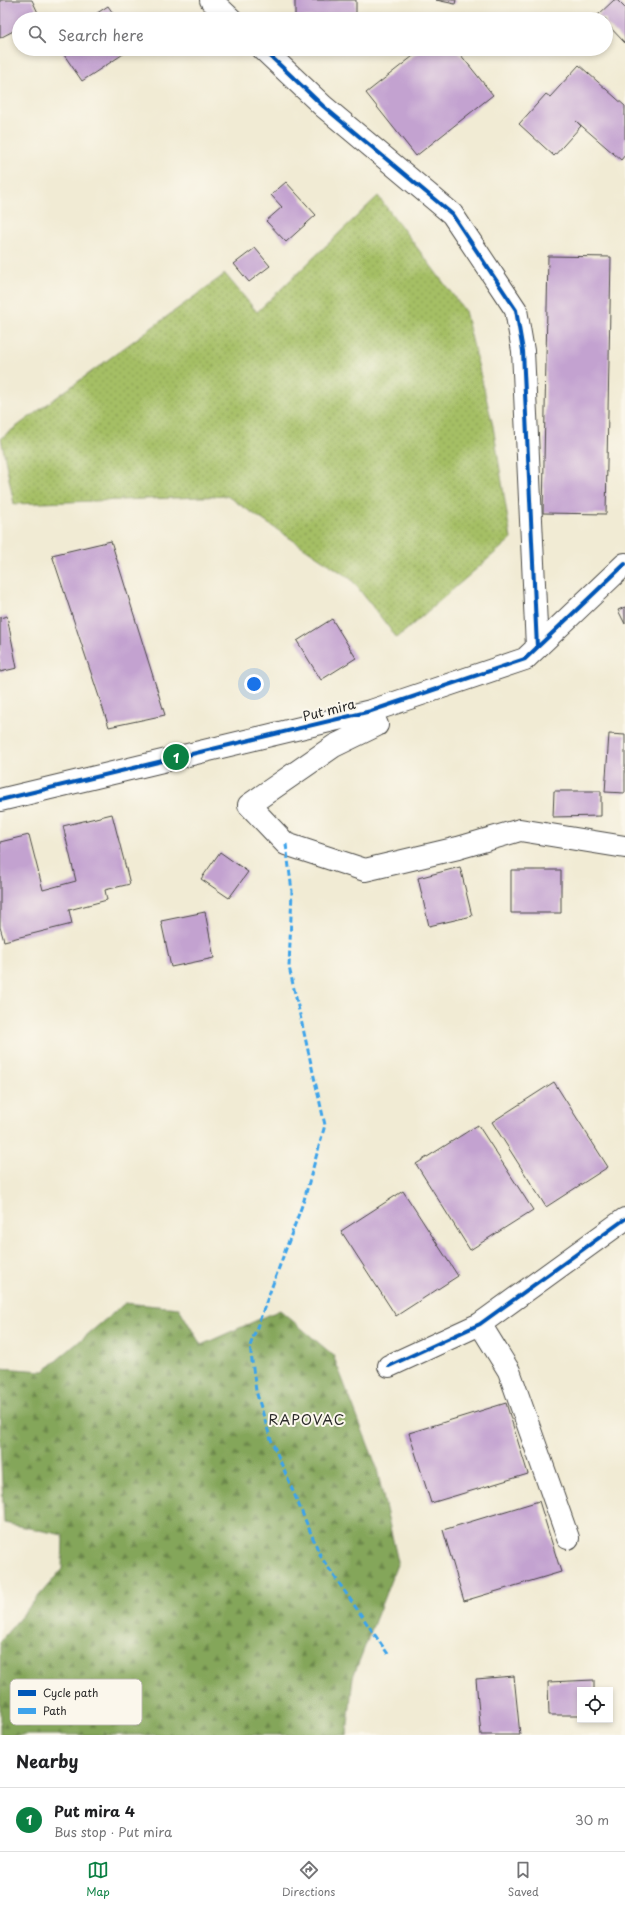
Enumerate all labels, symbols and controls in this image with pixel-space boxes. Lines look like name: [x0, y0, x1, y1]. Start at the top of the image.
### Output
search box: [12, 12, 613, 56]
icon: search: [26, 23, 48, 45]
text: Search here: [58, 23, 144, 46]
your location: [244, 674, 264, 694]
street label: Put mira: [300, 694, 358, 725]
pin: 1: [163, 742, 189, 772]
district label: RAPOVAC: [268, 1409, 346, 1430]
legend: [10, 1679, 142, 1725]
text: Cycle path: [43, 1684, 98, 1701]
map controls: [577, 1687, 613, 1723]
button: locate: [577, 1687, 613, 1723]
text: Path: [43, 1702, 67, 1719]
text: Nearby: [16, 1748, 78, 1774]
text: Put mira 4: [54, 1799, 135, 1822]
text: 1: [26, 1810, 32, 1829]
text: 30 m: [575, 1810, 609, 1829]
text: Bus stop · Put mira: [54, 1822, 172, 1841]
tab: Map: [86, 1859, 110, 1900]
tab: Directions: [282, 1859, 335, 1900]
tab: Saved: [508, 1859, 539, 1900]

